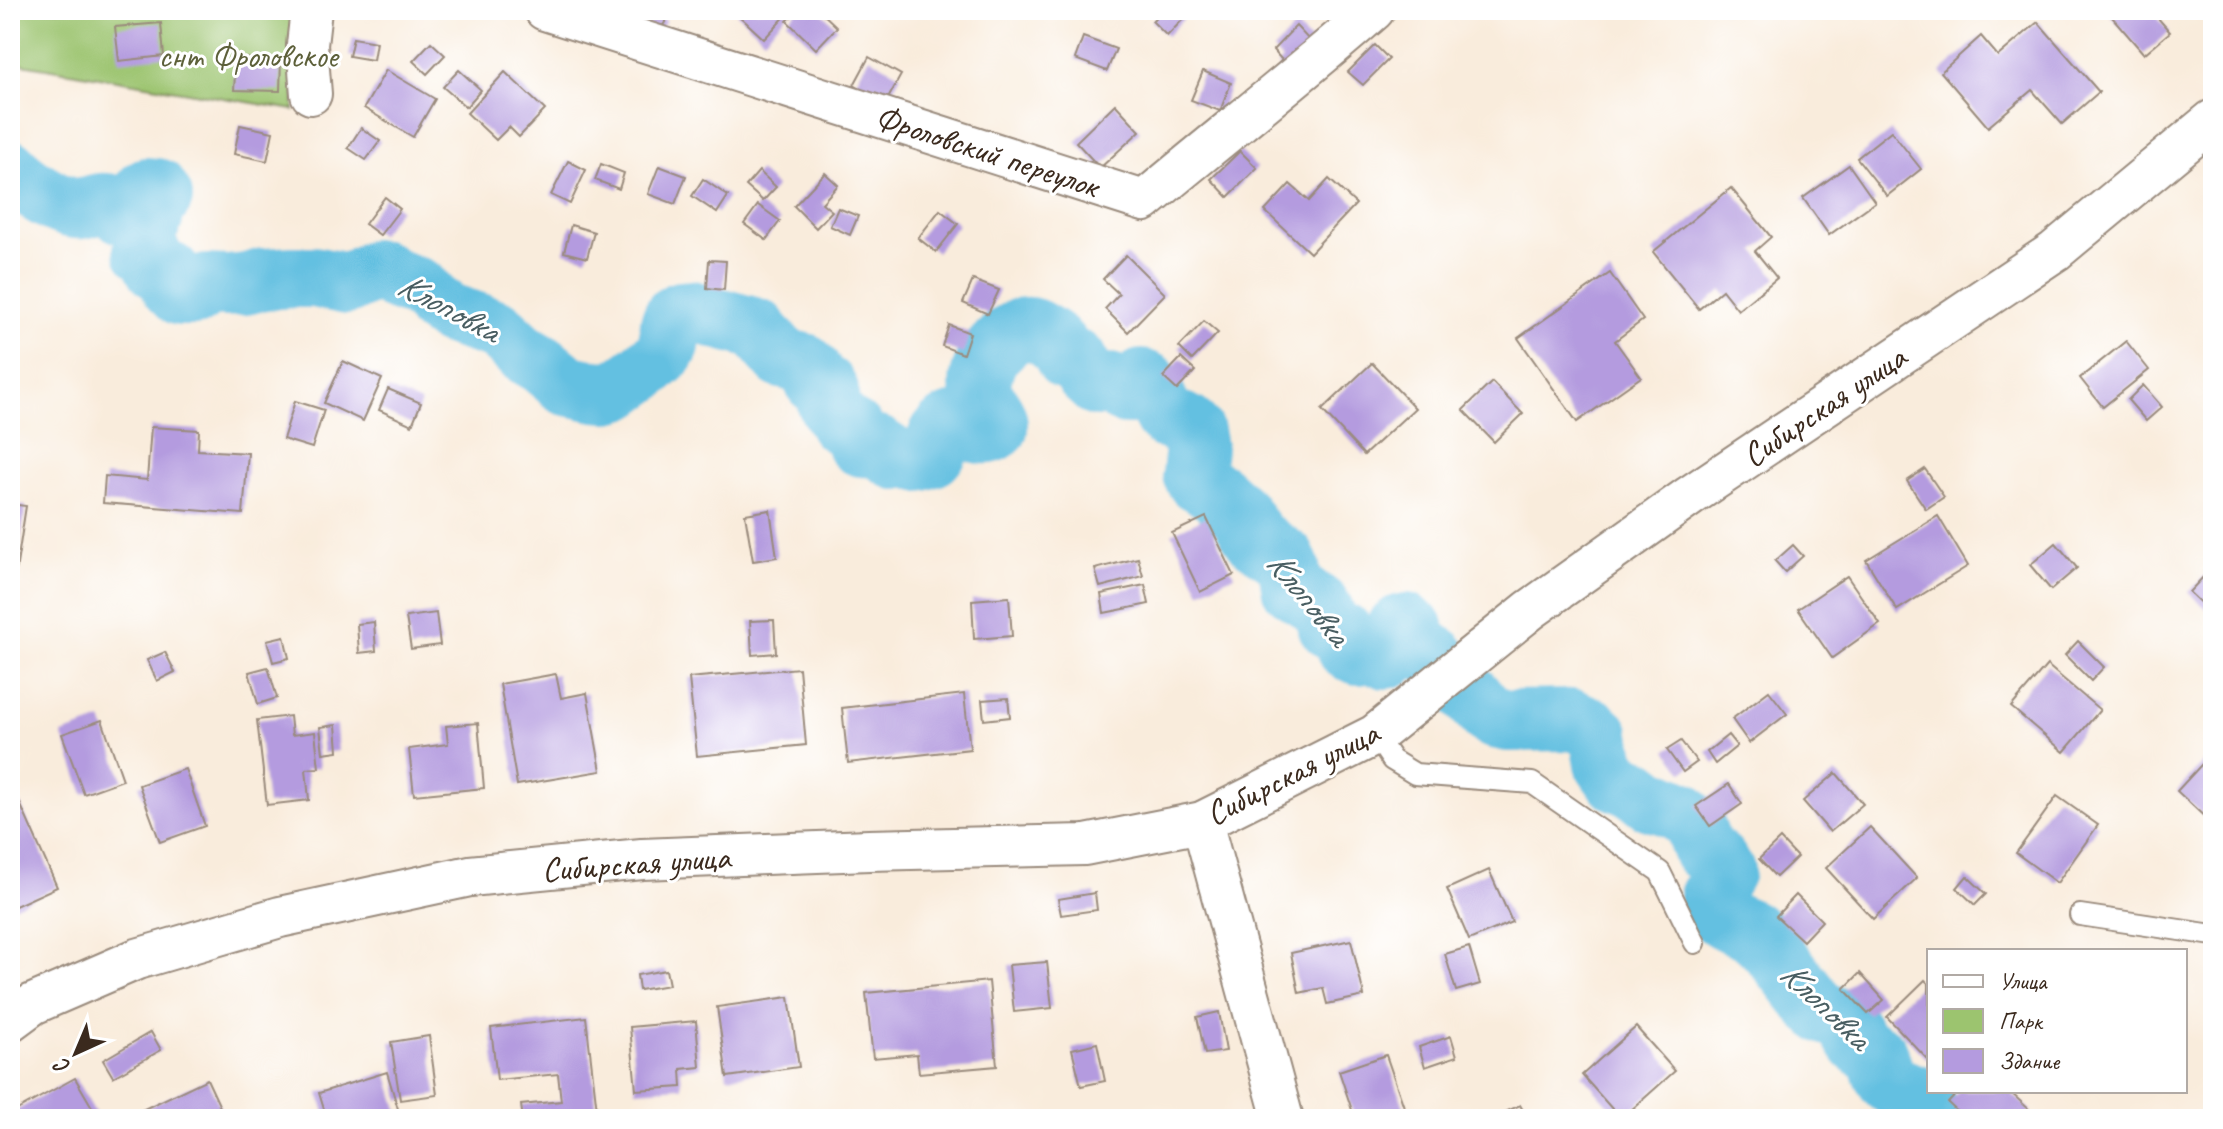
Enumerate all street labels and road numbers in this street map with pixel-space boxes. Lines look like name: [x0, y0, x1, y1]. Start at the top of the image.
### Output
street label: Фроловский переулок: [870, 95, 1107, 208]
street label: Сибирская улица: [1734, 334, 1916, 476]
street label: Сибирская улица: [1198, 710, 1388, 835]
street label: Сибирская улица: [541, 835, 734, 891]

